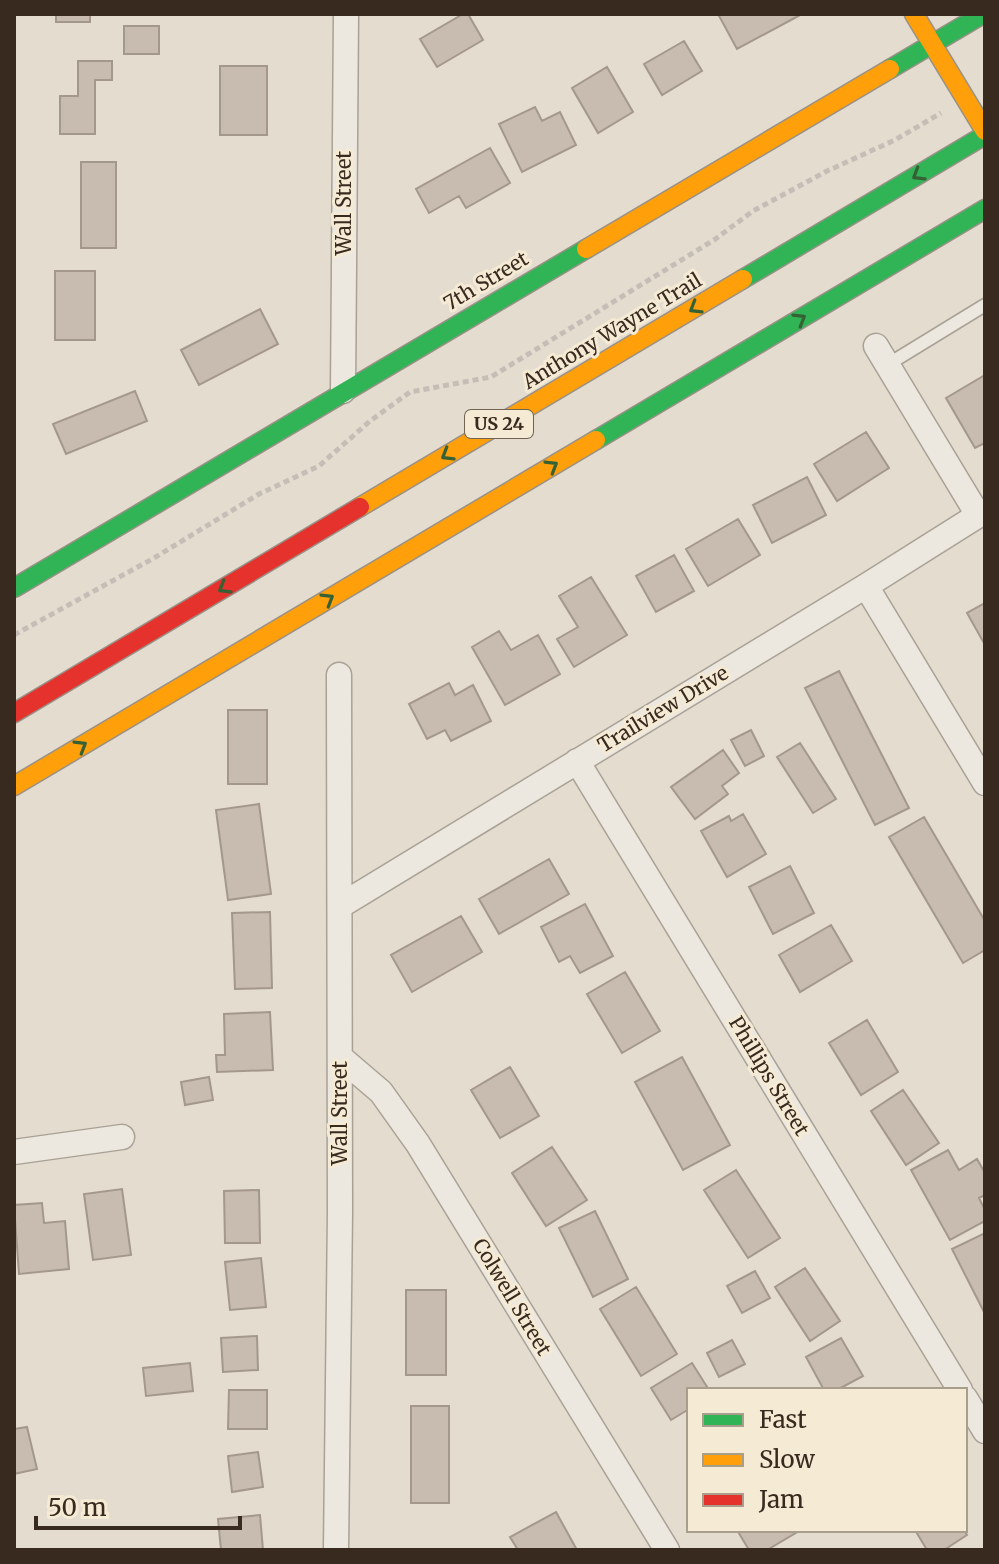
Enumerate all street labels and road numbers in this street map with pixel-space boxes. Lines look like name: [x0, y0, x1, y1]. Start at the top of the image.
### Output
street label: Wall Street: [331, 151, 356, 256]
street label: 7th Street: [439, 246, 533, 315]
street label: Anthony Wayne Trail: [517, 267, 706, 394]
road number: US 24: [465, 410, 533, 438]
street label: Trailview Drive: [593, 660, 733, 757]
street label: Phillips Street: [724, 1011, 815, 1140]
street label: Wall Street: [327, 1061, 352, 1166]
street label: Colwell Street: [468, 1234, 557, 1360]

